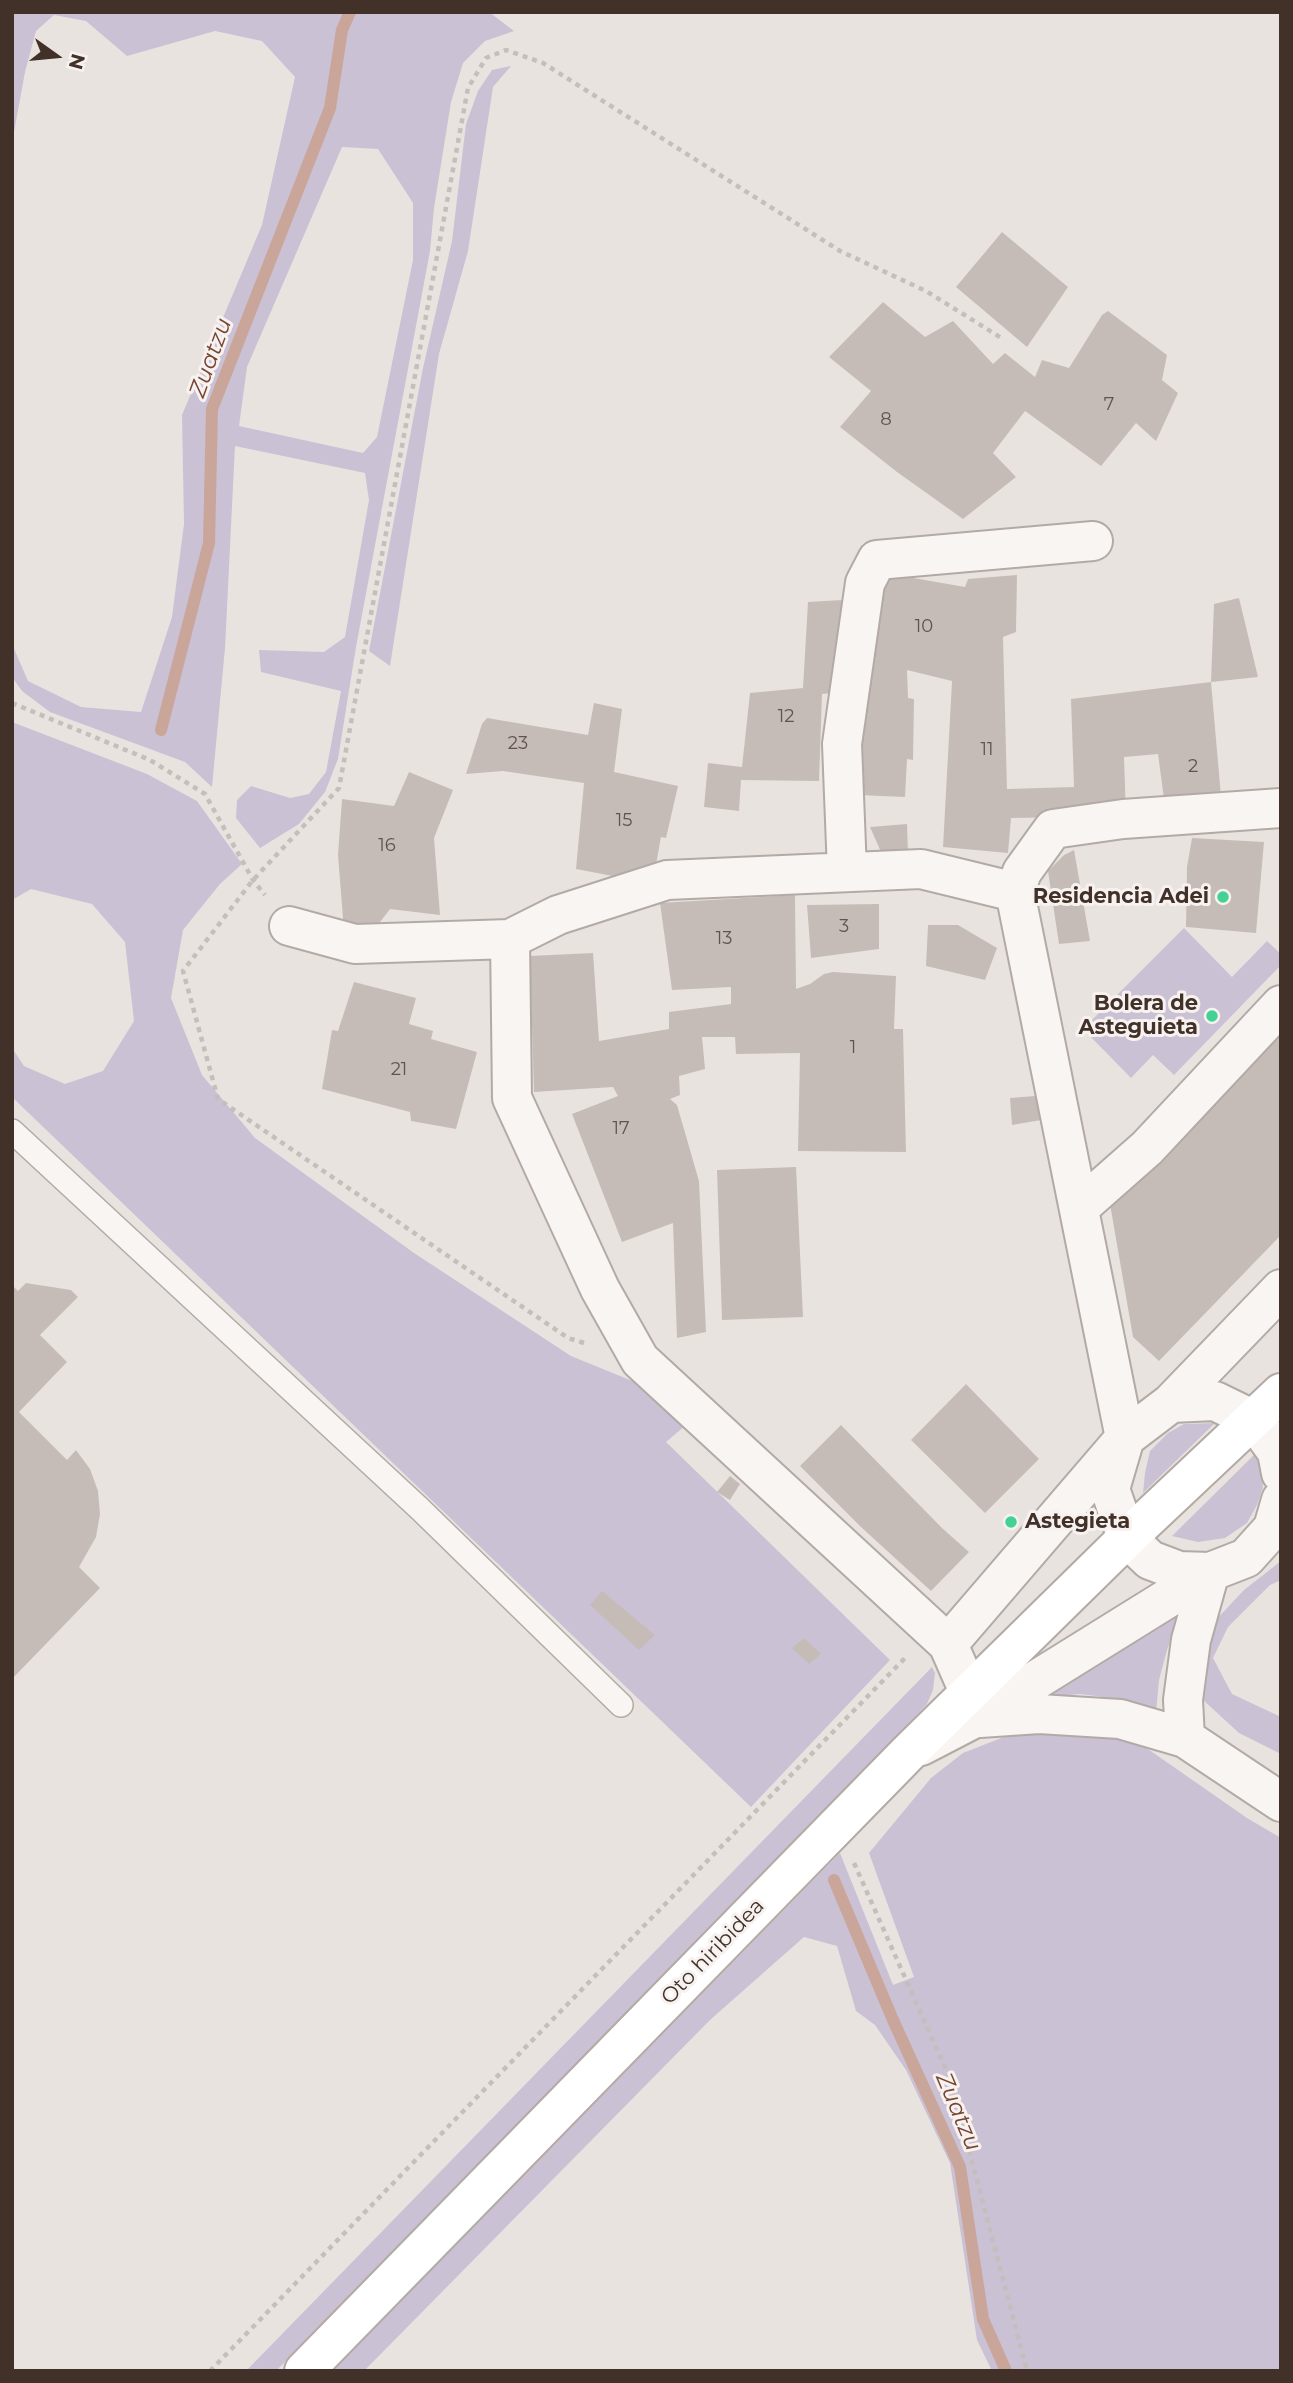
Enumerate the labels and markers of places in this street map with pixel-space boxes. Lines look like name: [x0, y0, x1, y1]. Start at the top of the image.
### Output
place label: Residencia Adei: [1033, 884, 1209, 910]
marker: Residencia Adei: [1215, 889, 1231, 905]
place label: Bolera de Asteguieta: [1078, 991, 1198, 1041]
marker: Bolera de Asteguieta: [1204, 1008, 1220, 1024]
place label: Astegieta: [1025, 1509, 1130, 1535]
marker: Astegieta: [1003, 1514, 1019, 1530]

